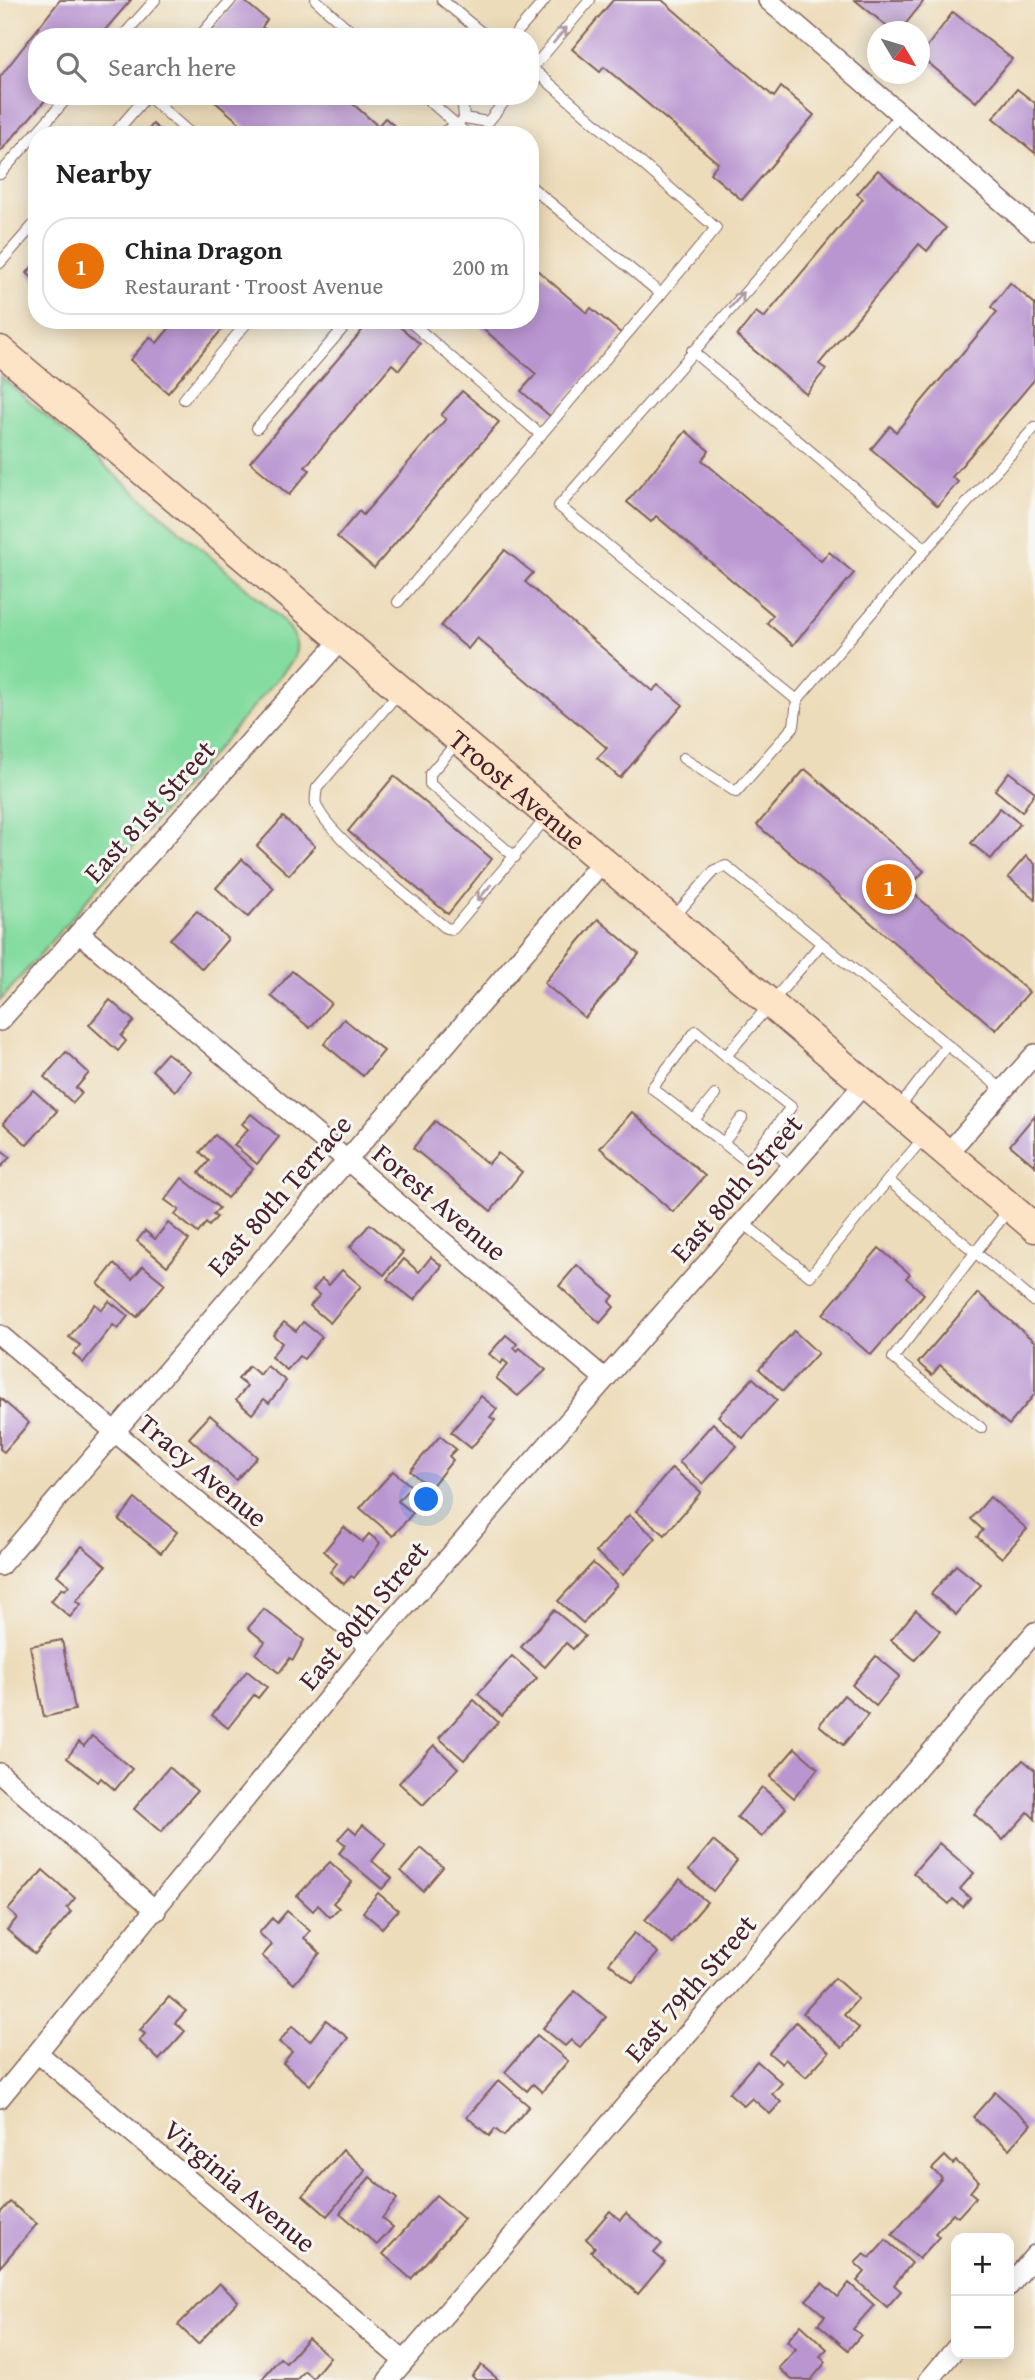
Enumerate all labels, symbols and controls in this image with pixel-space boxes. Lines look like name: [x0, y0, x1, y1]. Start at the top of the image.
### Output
north arrow: [867, 21, 930, 84]
one-way arrow: [552, 27, 568, 45]
search box: [28, 28, 539, 105]
text: Search here: [108, 47, 236, 86]
icon: search: [52, 48, 90, 86]
text: Nearby: [56, 150, 152, 194]
text: China Dragon: [125, 230, 282, 269]
text: 1: [75, 250, 87, 283]
text: 200 m: [452, 250, 509, 283]
text: Restaurant · Troost Avenue: [125, 269, 383, 302]
one-way arrow: [729, 291, 745, 309]
street label: Troost Avenue: [441, 719, 596, 859]
street label: East 81st Street: [73, 730, 224, 891]
pin: 1: [866, 861, 912, 913]
one-way arrow: [476, 884, 492, 902]
street label: East 80th Terrace: [197, 1105, 361, 1285]
street label: East 80th Street: [660, 1105, 812, 1271]
street label: Forest Avenue: [364, 1133, 516, 1270]
street label: Tracy Avenue: [129, 1403, 277, 1536]
your location: [409, 1482, 443, 1516]
street label: East 80th Street: [288, 1531, 438, 1698]
street label: East 79th Street: [614, 1905, 766, 2071]
street label: Virginia Avenue: [155, 2109, 326, 2262]
map controls: [951, 2233, 1014, 2359]
button: +: [951, 2233, 1014, 2296]
button: −: [951, 2296, 1014, 2359]

